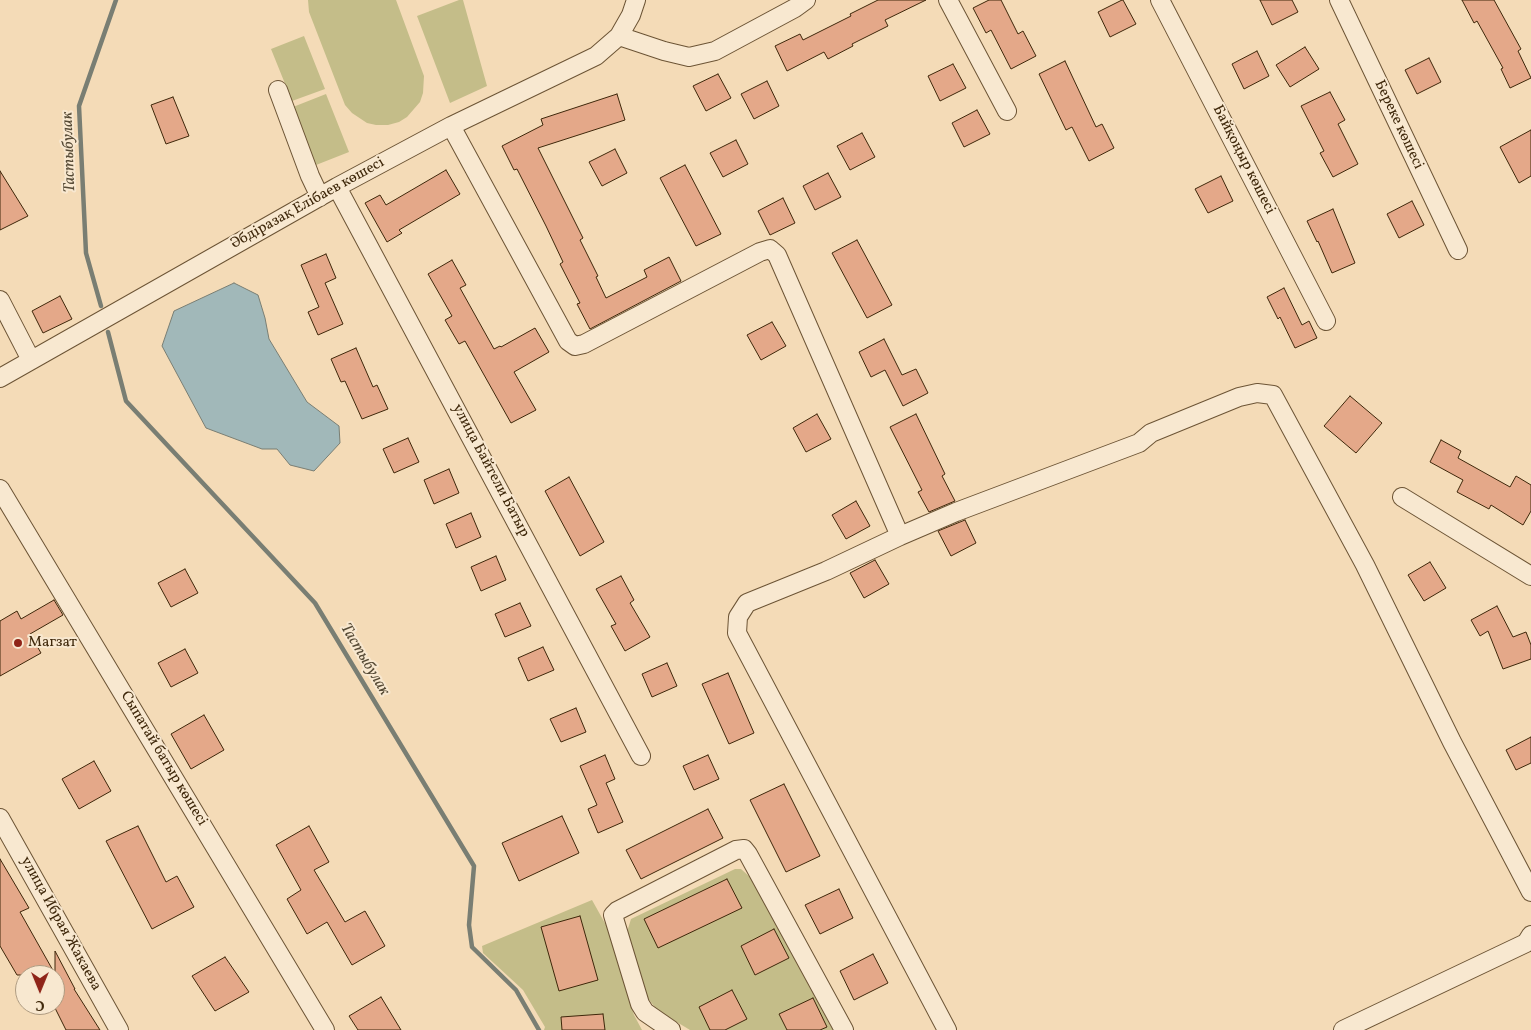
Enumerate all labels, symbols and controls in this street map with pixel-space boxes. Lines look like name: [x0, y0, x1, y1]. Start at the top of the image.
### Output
street label: Береке көшесі: [1369, 77, 1427, 173]
street label: Байқоңыр көшесі: [1208, 102, 1278, 218]
water label: Тастыбулак: [59, 111, 81, 193]
street label: Әбдіразақ Елібаев көшесі: [228, 154, 388, 254]
street label: улица Байтели Батыр: [447, 401, 533, 541]
water label: Тастыбулак: [335, 620, 393, 700]
place label: Магзат: [28, 634, 77, 652]
marker: Магзат: [12, 637, 24, 649]
street label: Сыпатай батыр көшесі: [116, 688, 210, 830]
street label: улица Ибрая Жакаева: [16, 854, 104, 994]
north arrow: [15, 965, 65, 1015]
text: С: [36, 995, 45, 1014]

